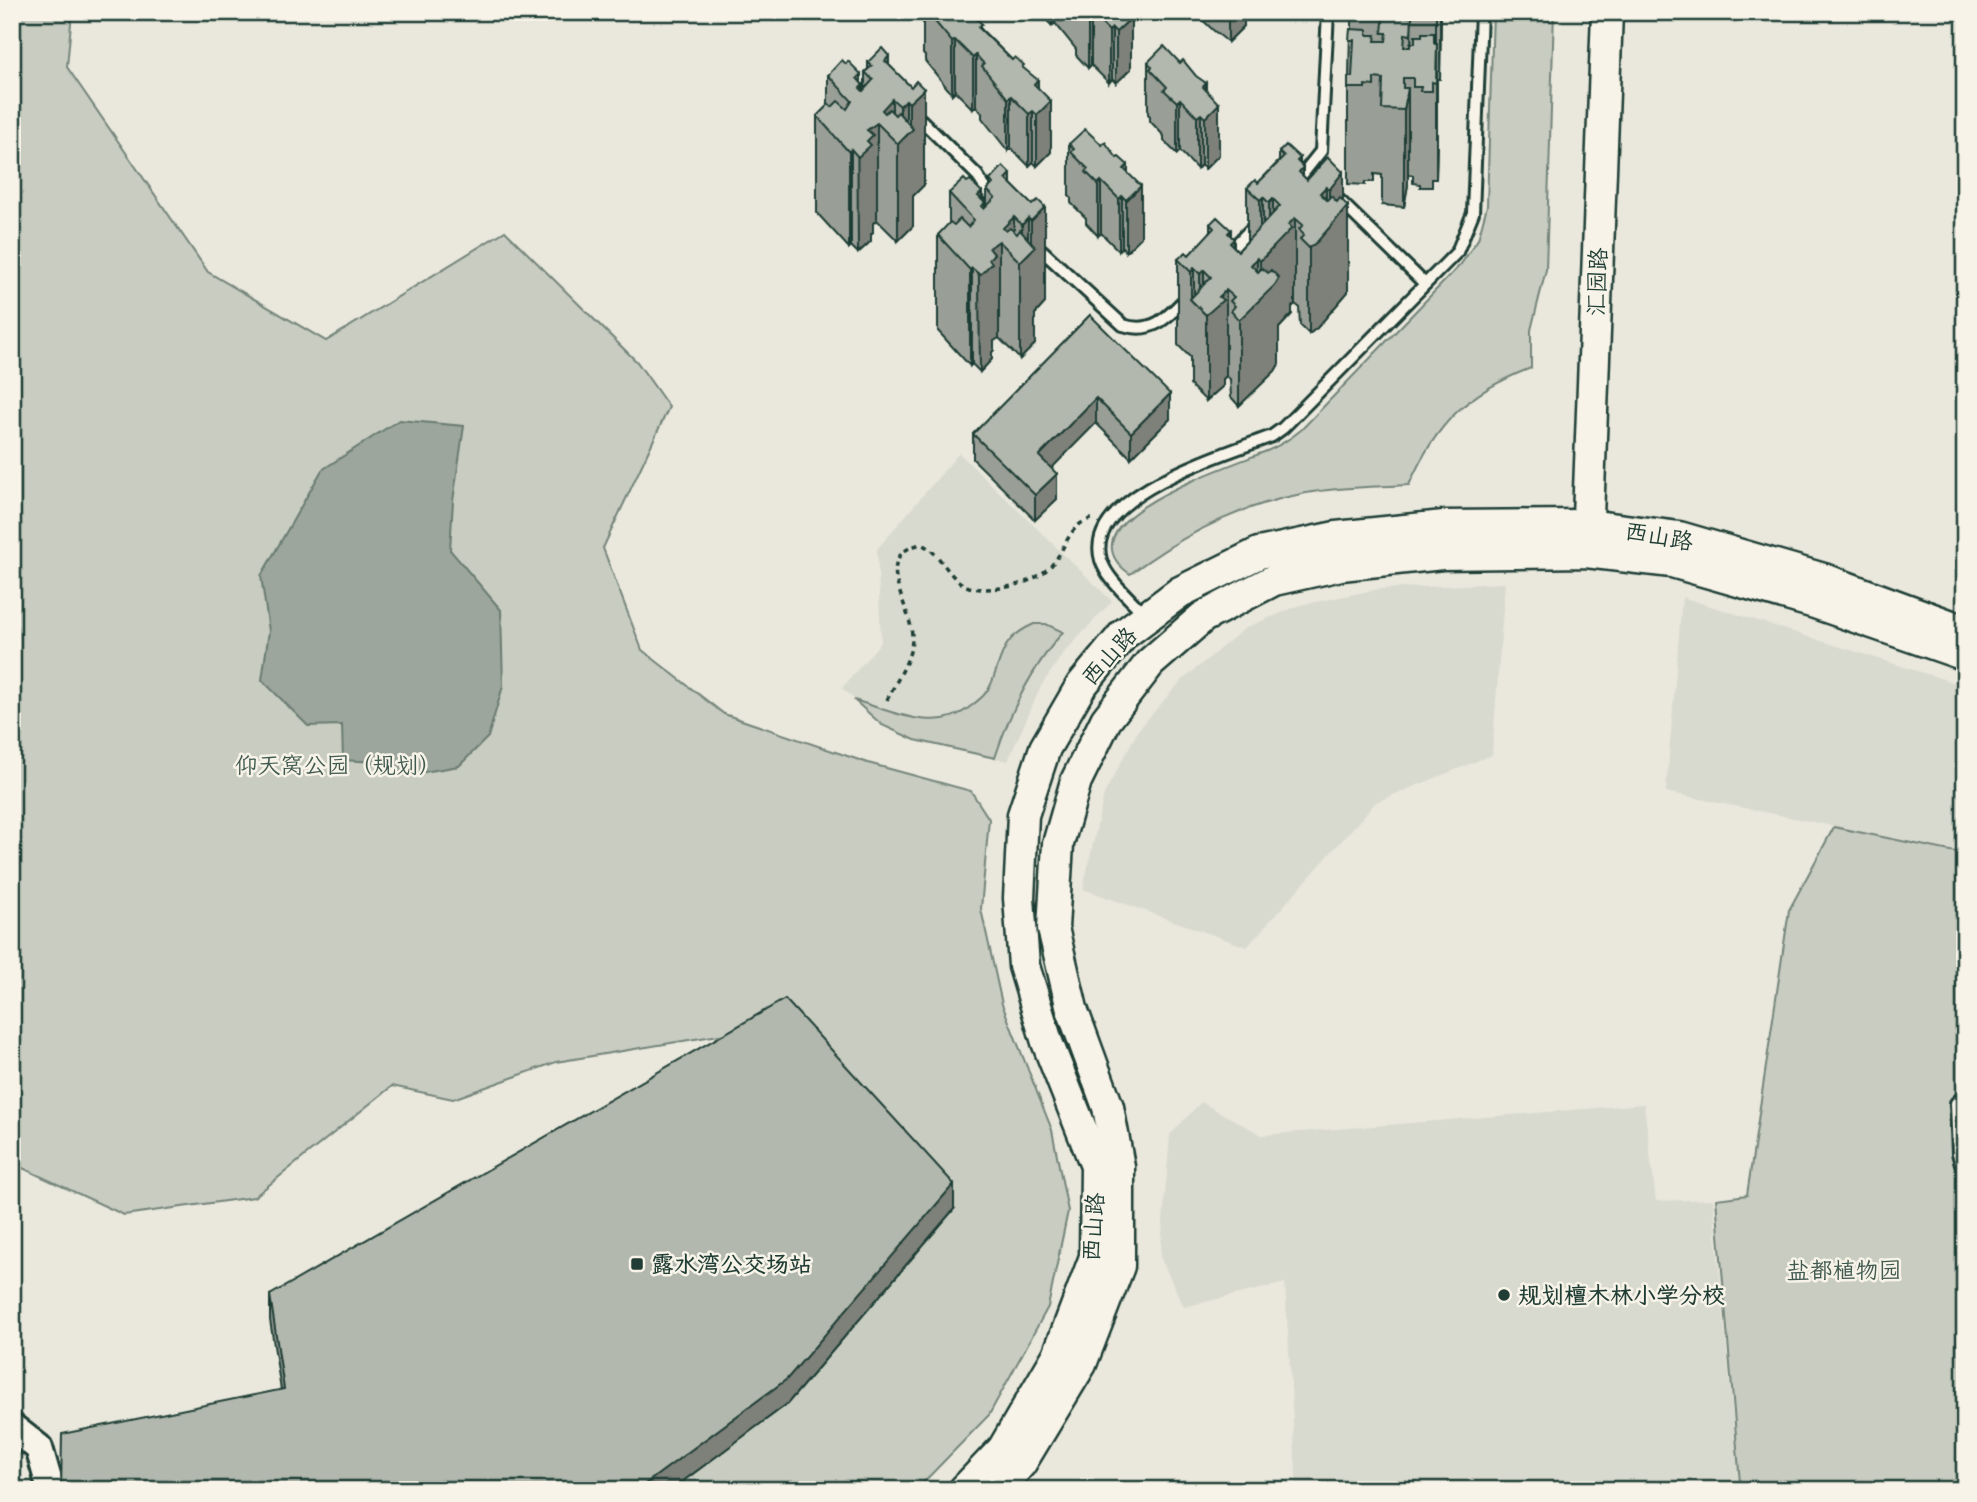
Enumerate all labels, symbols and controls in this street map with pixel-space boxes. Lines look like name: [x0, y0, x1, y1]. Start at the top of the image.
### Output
street label: 汇园路: [1583, 247, 1613, 317]
street label: 西山路: [1622, 517, 1695, 557]
street label: 西山路: [1076, 622, 1143, 692]
park label: 仰天窝公园（规划）: [235, 752, 442, 780]
street label: 西山路: [1078, 1192, 1110, 1262]
place label: 露水湾公交场站: [651, 1251, 812, 1279]
marker: 露水湾公交场站: [629, 1256, 645, 1272]
park label: 盐都植物园: [1787, 1257, 1902, 1285]
place label: 规划檀木林小学分校: [1518, 1282, 1725, 1310]
marker: 规划檀木林小学分校: [1496, 1287, 1512, 1303]

